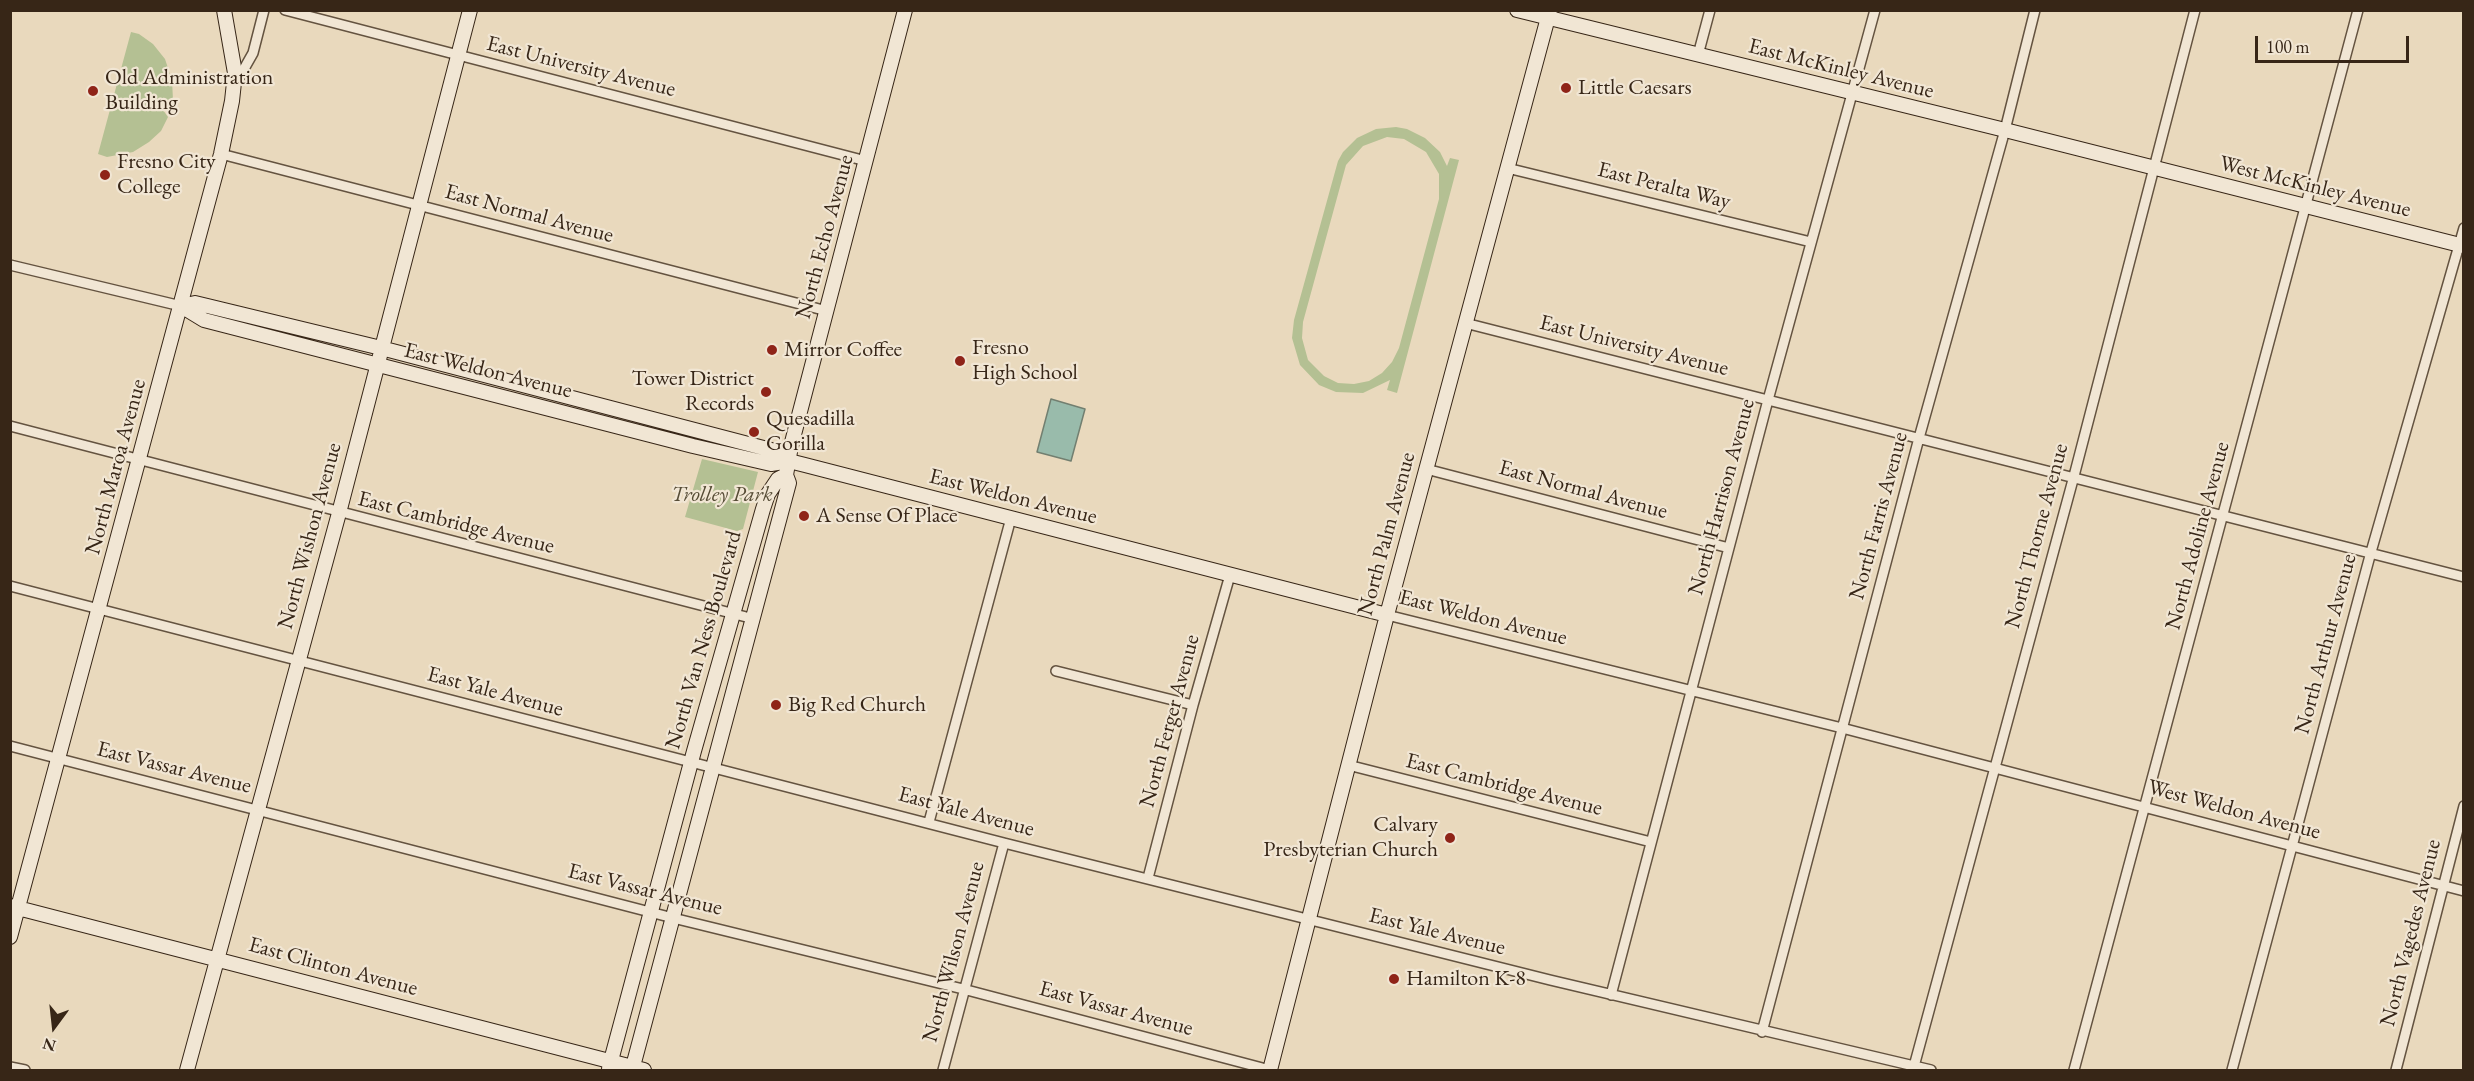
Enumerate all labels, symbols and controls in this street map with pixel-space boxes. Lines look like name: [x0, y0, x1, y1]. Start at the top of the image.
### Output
scale bar: [2258, 24, 2412, 62]
street label: East University Avenue: [484, 31, 678, 103]
street label: East McKinley Avenue: [1745, 33, 1937, 105]
text: 100 m: [2266, 35, 2310, 58]
place label: Old Administration Building: [105, 65, 273, 116]
place label: Little Caesars: [1578, 75, 1692, 101]
marker: Little Caesars: [1559, 81, 1573, 95]
marker: Old Administration Building: [86, 84, 100, 98]
place label: Fresno City College: [117, 149, 216, 200]
street label: West McKinley Avenue: [2217, 150, 2413, 224]
street label: North Echo Avenue: [790, 152, 860, 322]
street label: East Peralta Way: [1595, 157, 1733, 215]
marker: Fresno City College: [98, 168, 112, 182]
street label: East Normal Avenue: [442, 179, 616, 249]
street label: East University Avenue: [1537, 310, 1731, 382]
place label: Fresno High School: [972, 335, 1078, 386]
street label: East Weldon Avenue: [401, 337, 575, 405]
place label: Mirror Coffee: [784, 337, 902, 363]
marker: Mirror Coffee: [765, 343, 779, 357]
marker: Fresno High School: [953, 354, 967, 368]
place label: Tower District Records: [632, 366, 754, 418]
street label: North Maroa Avenue: [80, 376, 152, 558]
marker: Tower District Records: [759, 385, 773, 399]
street label: North Harrison Avenue: [1683, 396, 1761, 598]
place label: Quesadilla Gorilla: [766, 406, 855, 458]
marker: Quesadilla Gorilla: [747, 425, 761, 439]
street label: North Farris Avenue: [1844, 429, 1914, 603]
street label: North Adoline Avenue: [2160, 439, 2236, 633]
street label: North Wishon Avenue: [272, 440, 348, 632]
street label: North Thorne Avenue: [2000, 441, 2074, 631]
street label: North Palm Avenue: [1353, 449, 1421, 619]
street label: East Normal Avenue: [1496, 455, 1670, 525]
street label: East Weldon Avenue: [926, 463, 1100, 531]
park label: Trolley Park: [671, 482, 773, 508]
street label: East Cambridge Avenue: [355, 486, 557, 560]
place label: A Sense Of Place: [816, 503, 958, 529]
marker: A Sense Of Place: [797, 509, 811, 523]
street label: North Van Ness Boulevard: [660, 528, 748, 752]
street label: North Arthur Avenue: [2289, 551, 2363, 737]
street label: East Weldon Avenue: [1396, 584, 1570, 652]
street label: North Ferger Avenue: [1134, 632, 1206, 810]
street label: East Yale Avenue: [424, 661, 566, 723]
place label: Big Red Church: [788, 692, 926, 718]
marker: Big Red Church: [769, 698, 783, 712]
street label: East Vassar Avenue: [94, 736, 254, 800]
street label: East Cambridge Avenue: [1403, 748, 1605, 822]
street label: West Weldon Avenue: [2145, 774, 2323, 846]
street label: East Yale Avenue: [895, 781, 1037, 843]
place label: Calvary Presbyterian Church: [1263, 812, 1438, 864]
marker: Calvary Presbyterian Church: [1443, 831, 1457, 845]
street label: North Vagedes Avenue: [2375, 837, 2447, 1029]
street label: East Vassar Avenue: [565, 858, 725, 922]
street label: North Wilson Avenue: [917, 859, 991, 1045]
street label: East Yale Avenue: [1366, 902, 1508, 962]
street label: East Clinton Avenue: [246, 932, 420, 1002]
place label: Hamilton K-8: [1406, 966, 1526, 992]
marker: Hamilton K-8: [1387, 972, 1401, 986]
street label: East Vassar Avenue: [1036, 976, 1196, 1042]
north arrow: [24, 997, 84, 1057]
text: N: [40, 1033, 58, 1057]

